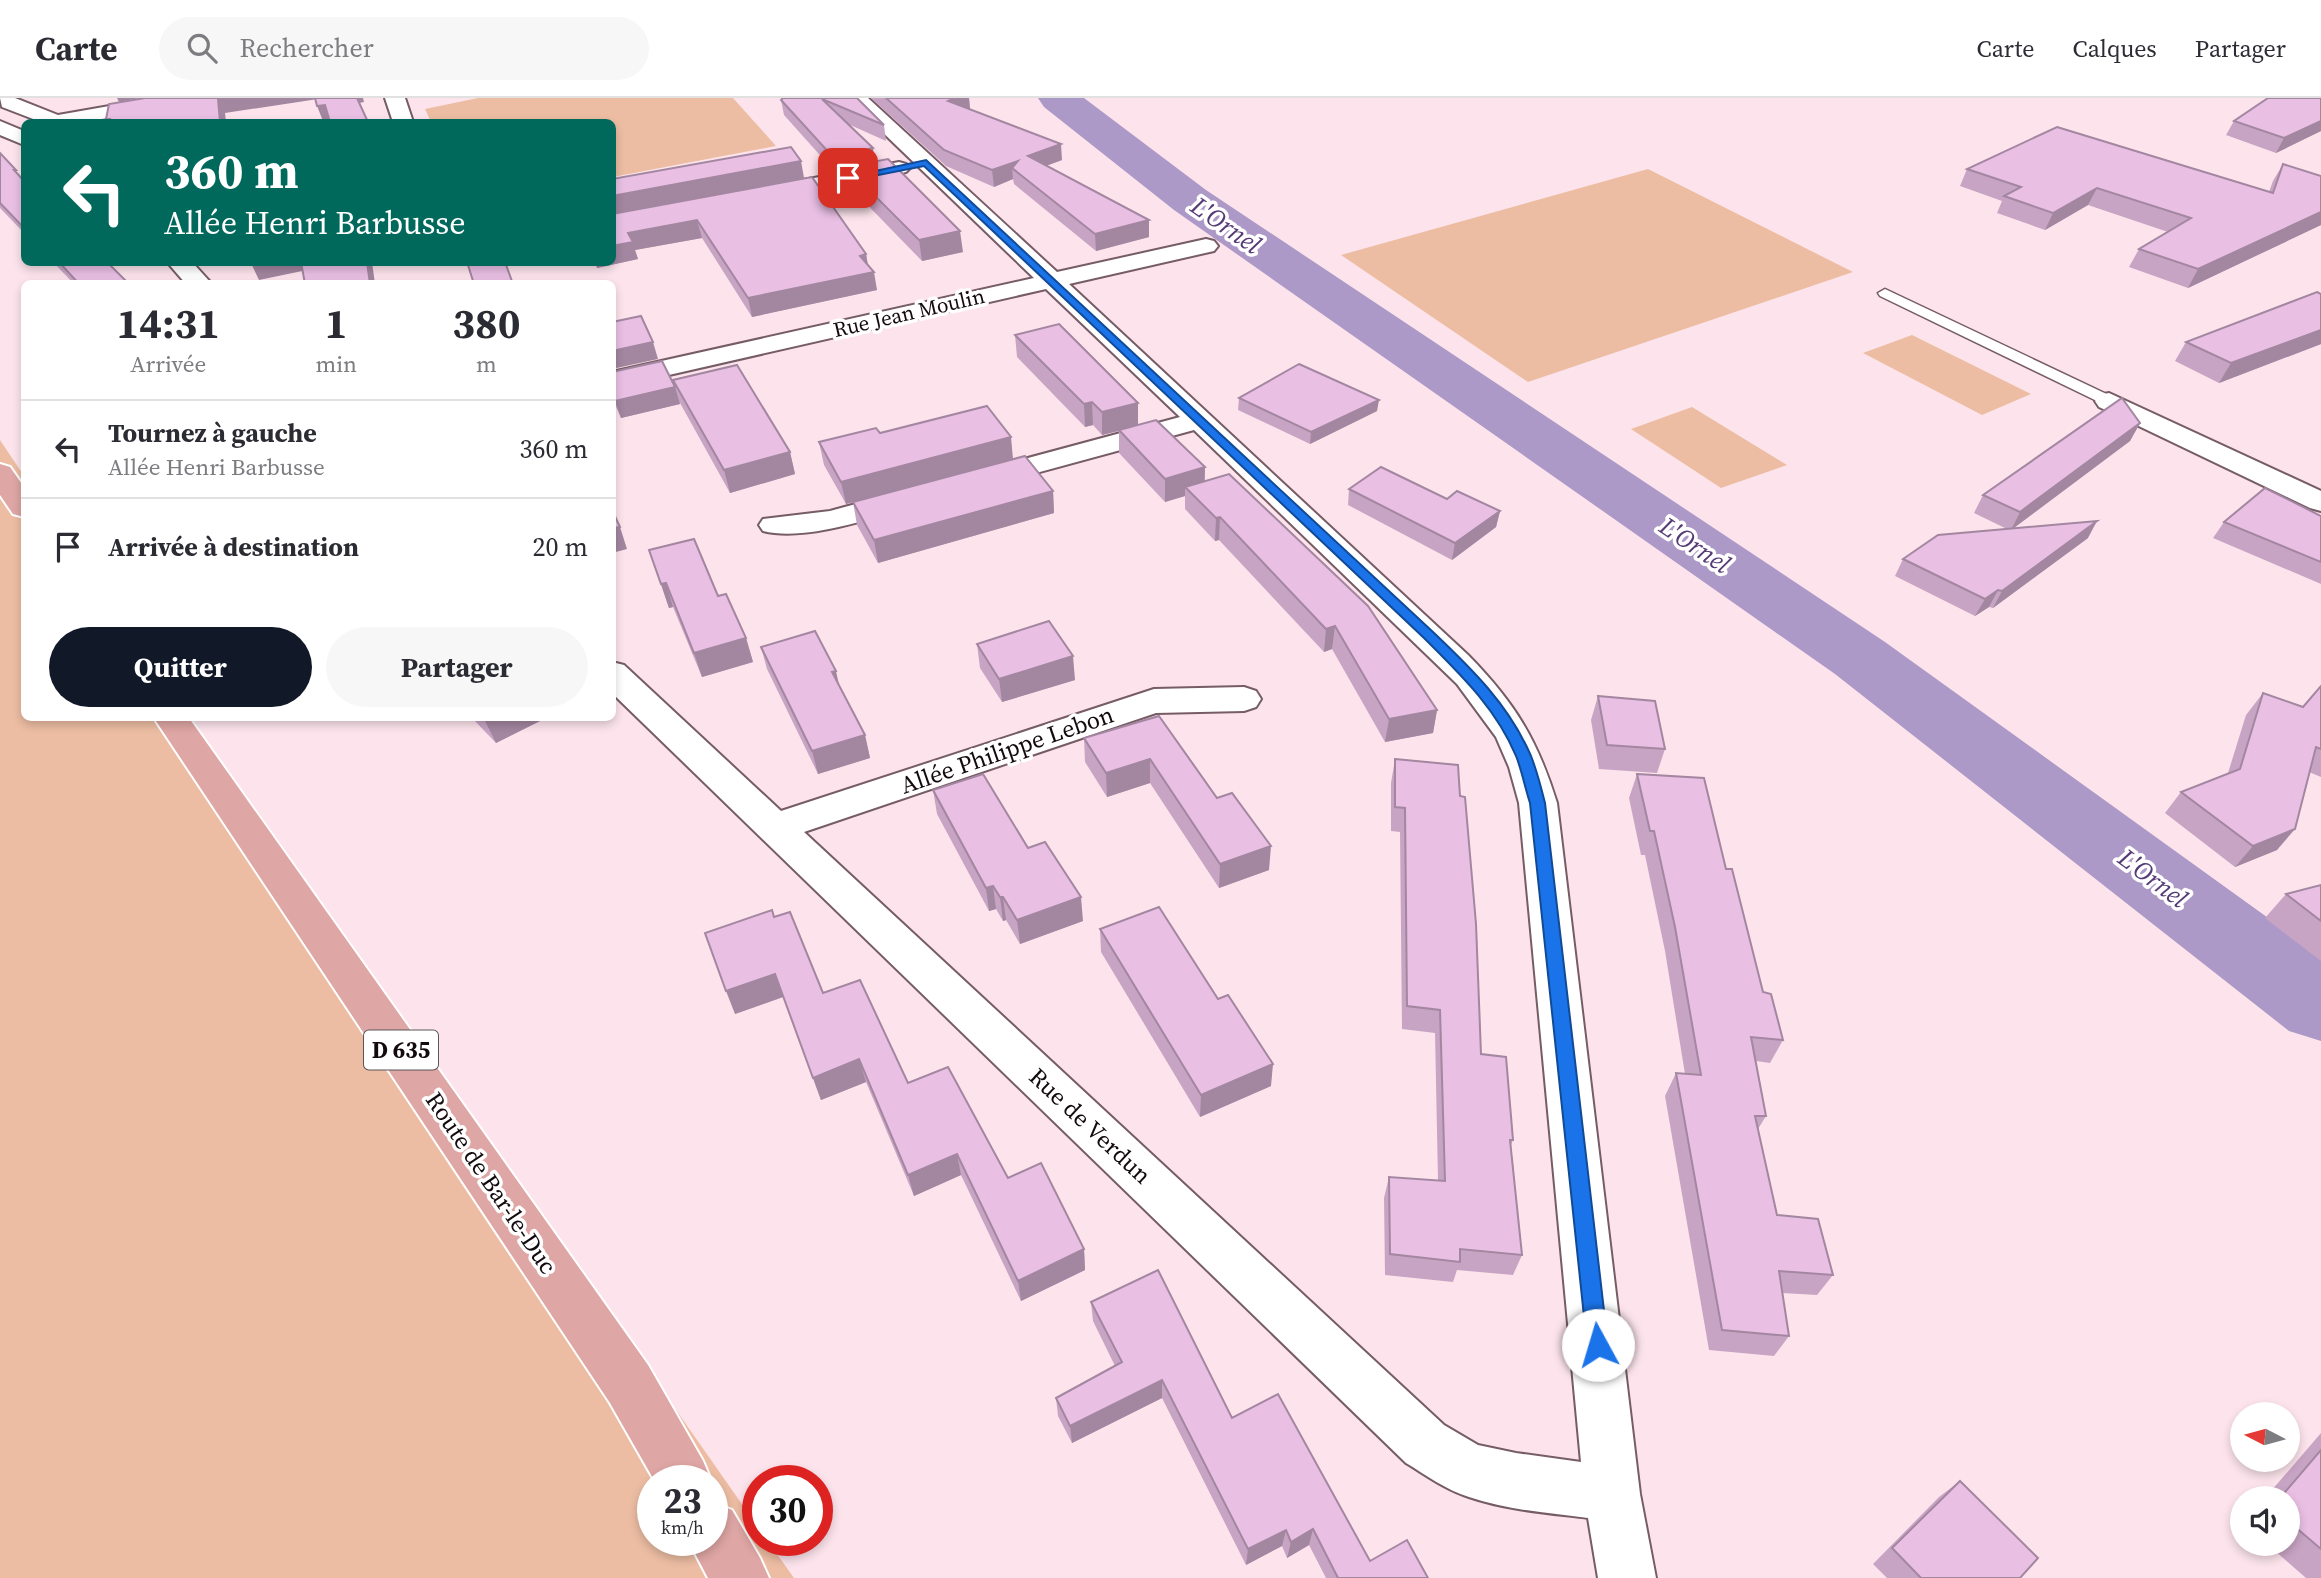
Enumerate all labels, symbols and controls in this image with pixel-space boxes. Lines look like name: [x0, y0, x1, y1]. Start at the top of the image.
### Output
search box: [159, 17, 649, 80]
text: Carte: [35, 26, 117, 71]
icon: search: [183, 29, 221, 67]
text: Rechercher: [239, 30, 374, 66]
text: Carte: [1977, 32, 2035, 65]
text: Calques: [2073, 32, 2157, 65]
text: Partager: [2195, 32, 2286, 65]
text: 360 m: [164, 137, 299, 204]
icon: left: [49, 147, 140, 238]
pin: [818, 148, 878, 208]
icon: arrive: [829, 159, 867, 197]
water label: L'Ornel: [1183, 187, 1269, 263]
text: Allée Henri Barbusse: [164, 201, 466, 245]
street label: Rue Jean Moulin: [830, 281, 988, 344]
text: 14:31: [116, 294, 220, 352]
text: 1: [325, 294, 348, 352]
text: 380: [452, 294, 521, 352]
text: Arrivée: [130, 348, 206, 380]
text: min: [315, 348, 357, 380]
text: m: [476, 348, 497, 380]
text: Tournez à gauche: [108, 415, 317, 451]
icon: left: [49, 430, 87, 468]
text: 360 m: [520, 431, 588, 467]
text: Allée Henri Barbusse: [108, 451, 325, 483]
water label: L'Ornel: [1652, 508, 1738, 582]
icon: arrive: [49, 528, 87, 566]
text: Arrivée à destination: [108, 529, 359, 565]
text: 20 m: [533, 529, 588, 565]
button: Quitter: [49, 627, 312, 707]
button: Partager: [326, 627, 588, 707]
street label: Allée Philippe Lebon: [896, 698, 1118, 802]
water label: L'Ornel: [2110, 839, 2196, 916]
road number: D 635: [364, 1030, 438, 1070]
street label: Rue de Verdun: [1022, 1060, 1159, 1191]
street label: Route de Bar-le-Duc: [418, 1085, 565, 1280]
position arrow: [1561, 1308, 1635, 1382]
north arrow: [2230, 1402, 2300, 1472]
map controls: [2230, 1402, 2300, 1556]
speed limit sign: 30: [742, 1465, 833, 1556]
text: 23: [664, 1477, 701, 1525]
button: sound: [2230, 1486, 2300, 1556]
text: km/h: [661, 1515, 704, 1540]

